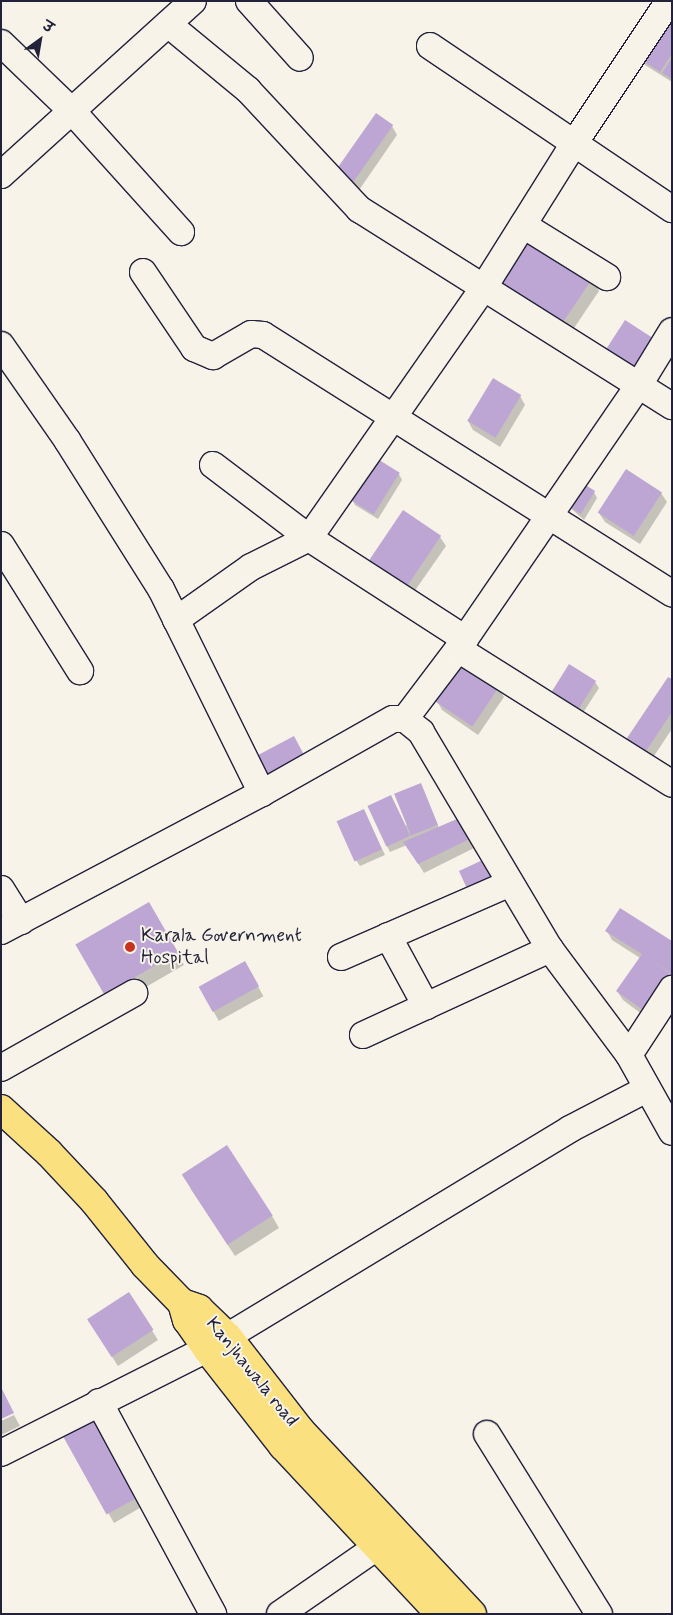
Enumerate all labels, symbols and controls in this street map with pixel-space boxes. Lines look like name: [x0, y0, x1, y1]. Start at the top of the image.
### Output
north arrow: [15, 15, 65, 65]
text: उ: [39, 17, 57, 37]
place label: Karala Government Hospital: [141, 925, 302, 969]
marker: Karala Government Hospital: [123, 940, 137, 954]
street label: Kanjhawala road: [201, 1313, 303, 1431]

